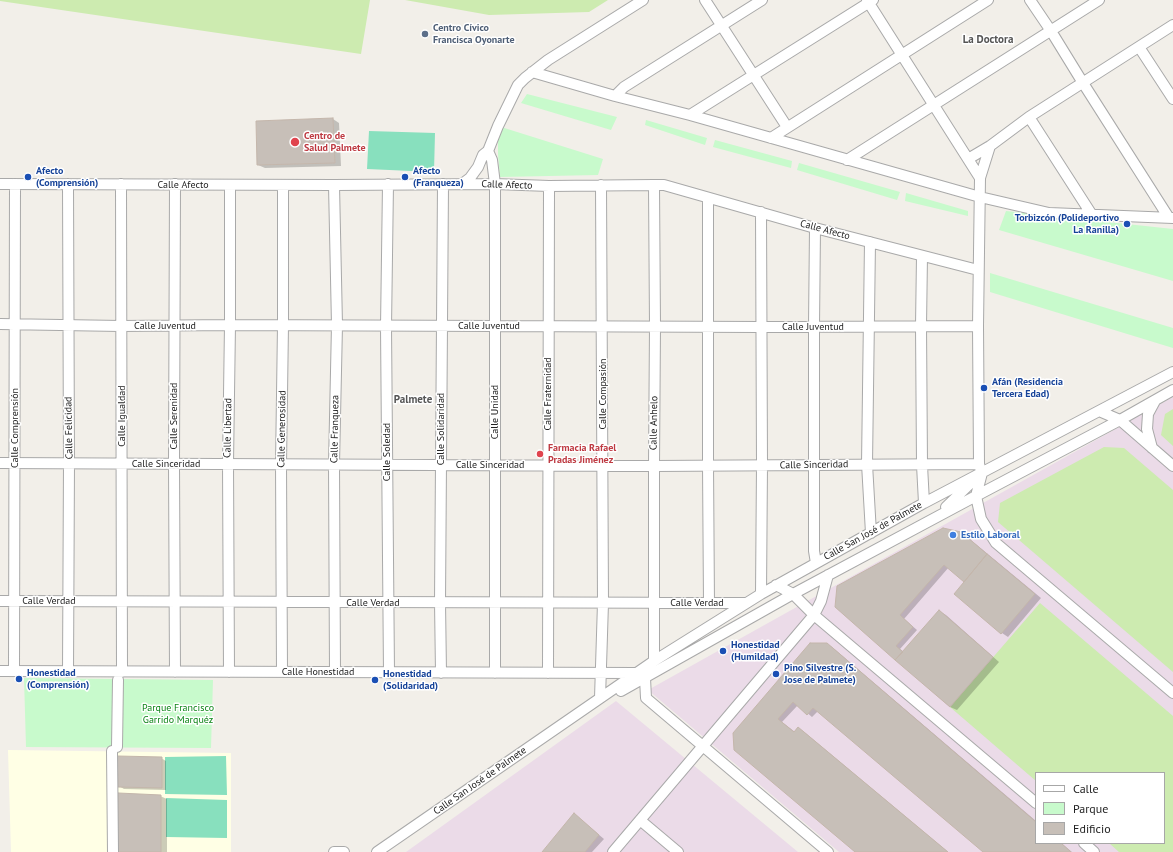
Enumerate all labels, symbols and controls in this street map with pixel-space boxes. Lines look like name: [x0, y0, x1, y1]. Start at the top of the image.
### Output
place label: Centro Cívico Francisca Oyonarte: [433, 22, 514, 46]
marker: Centro Cívico Francisca Oyonarte: [420, 29, 430, 39]
district label: La Doctora: [963, 33, 1013, 47]
place label: Centro de Salud Palmete: [304, 130, 365, 154]
marker: Centro de Salud Palmete: [289, 136, 301, 148]
place label: Afecto (Comprensión): [36, 165, 98, 188]
place label: Afecto (Franqueza): [413, 165, 464, 188]
marker: Afecto (Comprensión): [23, 172, 33, 182]
marker: Afecto (Franqueza): [400, 172, 410, 182]
street label: Calle Afecto: [481, 178, 533, 192]
street label: Calle Afecto: [157, 179, 209, 191]
place label: Torbizcón (Polideportivo La Ranilla): [1015, 212, 1119, 236]
street label: Calle Afecto: [799, 218, 851, 242]
marker: Torbizcón (Polideportivo La Ranilla): [1122, 219, 1132, 229]
street label: Calle Juventud: [134, 320, 196, 332]
street label: Calle Juventud: [458, 320, 520, 332]
street label: Calle Juventud: [782, 321, 844, 333]
street label: Calle Fraternidad: [542, 357, 554, 431]
street label: Calle Compasión: [597, 358, 609, 430]
place label: Afán (Residencia Tercera Edad): [992, 376, 1063, 400]
street label: Calle Serenidad: [168, 383, 180, 449]
marker: Afán (Residencia Tercera Edad): [979, 383, 989, 393]
street label: Calle Igualdad: [116, 385, 128, 447]
street label: Calle Unidad: [489, 385, 501, 439]
street label: Calle Comprensión: [9, 388, 21, 468]
street label: Calle Generosidad: [275, 390, 289, 468]
district label: Palmete: [394, 393, 432, 407]
street label: Calle Solidaridad: [435, 393, 447, 465]
street label: Calle Franqueza: [328, 395, 342, 463]
street label: Calle Felicidad: [62, 396, 76, 460]
street label: Calle Anhelo: [648, 396, 660, 450]
street label: Calle Libertad: [221, 398, 235, 458]
street label: Calle Soledad: [381, 423, 393, 481]
place label: Farmacia Rafael Pradas Jiménez: [548, 442, 616, 466]
marker: Farmacia Rafael Pradas Jiménez: [535, 449, 545, 459]
street label: Calle Sinceridad: [132, 458, 200, 470]
street label: Calle Sinceridad: [780, 458, 848, 472]
street label: Calle Sinceridad: [456, 459, 524, 471]
street label: Calle San José de Palmete: [822, 499, 924, 563]
place label: Estilo Laboral: [961, 529, 1020, 541]
marker: Estilo Laboral: [948, 530, 958, 540]
street label: Calle Verdad: [22, 595, 76, 607]
street label: Calle Verdad: [346, 597, 400, 609]
street label: Calle Verdad: [670, 597, 724, 609]
place label: Honestidad (Humildad): [731, 639, 780, 662]
marker: Honestidad (Humildad): [718, 646, 728, 656]
place label: Pino Silvestre (S. Jose de Palmete): [784, 662, 856, 686]
street label: Calle Honestidad: [282, 666, 354, 678]
place label: Honestidad (Comprensión): [27, 667, 89, 690]
place label: Honestidad (Solidaridad): [383, 668, 438, 692]
marker: Pino Silvestre (S. Jose de Palmete): [771, 669, 781, 679]
marker: Honestidad (Comprensión): [14, 674, 24, 684]
marker: Honestidad (Solidaridad): [370, 675, 380, 685]
park label: Parque Francisco Garrido Marquéz: [142, 702, 214, 726]
street label: Calle San José de Palmete: [431, 744, 529, 818]
legend: [1035, 772, 1165, 844]
text: Calle: [1073, 781, 1099, 796]
text: Parque: [1073, 801, 1108, 816]
text: Edificio: [1073, 821, 1111, 836]

